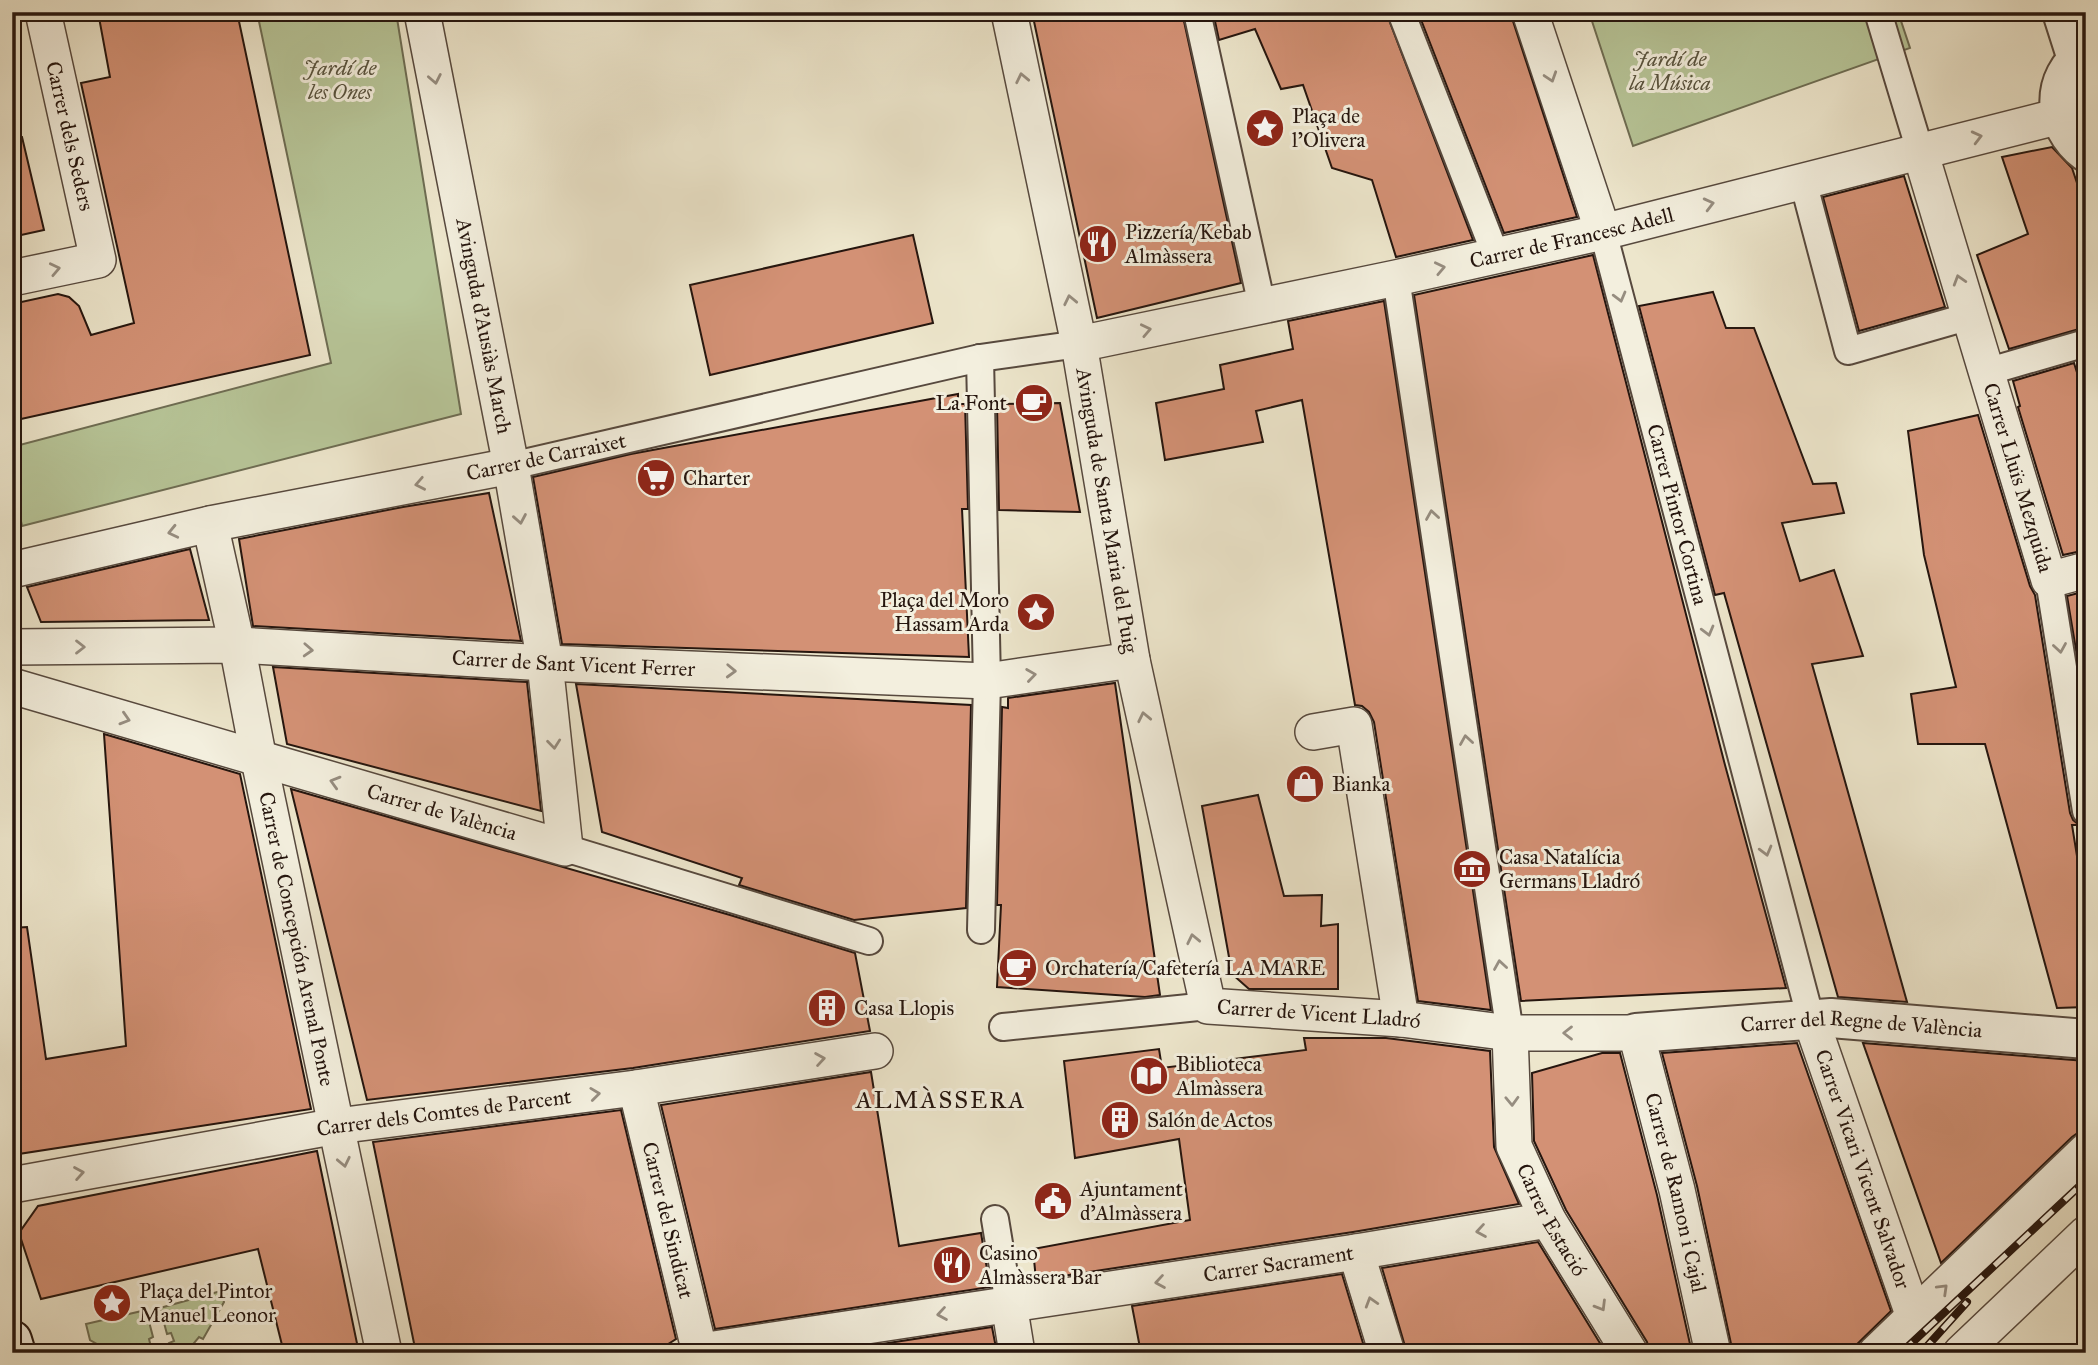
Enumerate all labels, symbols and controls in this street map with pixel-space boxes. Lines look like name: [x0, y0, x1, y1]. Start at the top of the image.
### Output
park label: Jardí de la Música: [1628, 46, 1711, 96]
park label: Jardí de les Ones: [303, 55, 378, 105]
street label: Carrer dels Seders: [40, 59, 100, 213]
one-way arrow: [1543, 71, 1558, 83]
one-way arrow: [1016, 72, 1031, 84]
one-way arrow: [427, 73, 442, 85]
place label: Plaça de l'Olivera: [1292, 103, 1366, 153]
place icon: Plaça de l'Olivera: [1244, 107, 1286, 149]
one-way arrow: [1971, 131, 1983, 145]
one-way arrow: [1703, 198, 1715, 212]
street label: Carrer de Francesc Adell: [1467, 202, 1677, 274]
street label: Avinguda d'Ausiàs March: [450, 215, 518, 436]
place label: Pizzería/Kebab Almàssera: [1124, 219, 1252, 269]
restaurant icon: Pizzería/Kebab Almàssera: [1077, 223, 1119, 265]
one-way arrow: [1434, 262, 1446, 277]
one-way arrow: [49, 263, 61, 278]
one-way arrow: [1953, 275, 1968, 287]
one-way arrow: [1612, 291, 1626, 303]
one-way arrow: [1063, 294, 1078, 306]
one-way arrow: [1140, 324, 1152, 339]
street label: Avinguda de Santa Maria del Puig: [1070, 365, 1144, 655]
street label: Carrer Lluïs Mezquida: [1977, 380, 2059, 576]
cafe icon: La Font: [1013, 382, 1055, 424]
place label: La Font: [935, 390, 1008, 416]
street label: Carrer Pintor Cortina: [1641, 421, 1714, 608]
street label: Carrer de Carraixet: [464, 427, 629, 487]
supermarket icon: Charter: [635, 457, 677, 499]
place label: Charter: [683, 465, 750, 491]
one-way arrow: [414, 475, 426, 490]
one-way arrow: [1425, 510, 1440, 521]
one-way arrow: [512, 513, 527, 525]
one-way arrow: [167, 524, 179, 539]
place label: Plaça del Moro Hassam Arda: [880, 587, 1009, 637]
place icon: Plaça del Moro Hassam Arda: [1015, 591, 1057, 633]
one-way arrow: [1700, 624, 1714, 636]
one-way arrow: [76, 639, 86, 655]
one-way arrow: [303, 642, 314, 657]
one-way arrow: [2052, 642, 2067, 654]
street label: Carrer de Sant Vicent Ferrer: [451, 645, 696, 682]
one-way arrow: [726, 663, 737, 678]
one-way arrow: [1025, 667, 1037, 682]
one-way arrow: [118, 711, 130, 726]
one-way arrow: [1138, 711, 1153, 723]
one-way arrow: [1459, 735, 1474, 746]
one-way arrow: [546, 739, 561, 750]
shop icon: Bianka: [1284, 763, 1326, 805]
place label: Bianka: [1332, 771, 1391, 797]
one-way arrow: [329, 775, 341, 790]
street label: Carrer de València: [364, 778, 520, 846]
street label: Carrer de Concepción Arenal Ponte: [253, 789, 340, 1089]
place label: Casa Natalícia Germans Lladró: [1499, 844, 1641, 894]
one-way arrow: [1758, 844, 1772, 856]
museum icon: Casa Natalícia Germans Lladró: [1451, 848, 1493, 890]
one-way arrow: [1187, 933, 1201, 945]
cafe icon: Orchatería/Cafetería LA MARE: [997, 947, 1039, 989]
place label: Orchatería/Cafetería LA MARE: [1045, 955, 1325, 981]
one-way arrow: [1492, 959, 1507, 971]
building icon: Casa Llopis: [806, 987, 848, 1029]
street label: Carrer de Vicent Lladró: [1216, 994, 1422, 1034]
place label: Casa Llopis: [854, 995, 954, 1021]
street label: Carrer del Regne de València: [1740, 1005, 1983, 1043]
one-way arrow: [1562, 1025, 1573, 1041]
street label: Carrer Vicari Vicent Salvador: [1809, 1046, 1916, 1293]
place label: Biblioteca Almàssera: [1175, 1051, 1263, 1101]
one-way arrow: [814, 1052, 825, 1067]
library icon: Biblioteca Almàssera: [1128, 1055, 1170, 1097]
street label: Carrer dels Comtes de Parcent: [314, 1083, 573, 1142]
district label: ALMÀSSERA: [855, 1085, 1026, 1115]
one-way arrow: [589, 1086, 601, 1101]
street label: Carrer de Ramon i Cajal: [1639, 1090, 1712, 1296]
one-way arrow: [1505, 1096, 1520, 1107]
building icon: Salón de Actos: [1099, 1099, 1141, 1141]
place label: Salón de Actos: [1147, 1107, 1273, 1133]
street label: Carrer del Sindicat: [636, 1139, 699, 1302]
one-way arrow: [336, 1156, 351, 1168]
street label: Carrer Estació: [1511, 1159, 1593, 1281]
one-way arrow: [73, 1166, 85, 1181]
place label: Ajuntament d'Almàssera: [1079, 1176, 1184, 1226]
public building icon: Ajuntament d'Almàssera: [1032, 1180, 1074, 1222]
one-way arrow: [1475, 1223, 1487, 1238]
street label: Carrer Sacrament: [1202, 1239, 1356, 1288]
place label: Casino Almàssera Bar: [978, 1240, 1101, 1290]
restaurant icon: Casino Almàssera Bar: [931, 1244, 973, 1286]
one-way arrow: [1154, 1274, 1165, 1289]
place label: Plaça del Pintor Manuel Leonor: [139, 1278, 276, 1328]
place icon: Plaça del Pintor Manuel Leonor: [91, 1282, 133, 1324]
one-way arrow: [1935, 1284, 1948, 1297]
one-way arrow: [1365, 1297, 1379, 1309]
one-way arrow: [1592, 1299, 1605, 1312]
one-way arrow: [936, 1307, 947, 1322]

